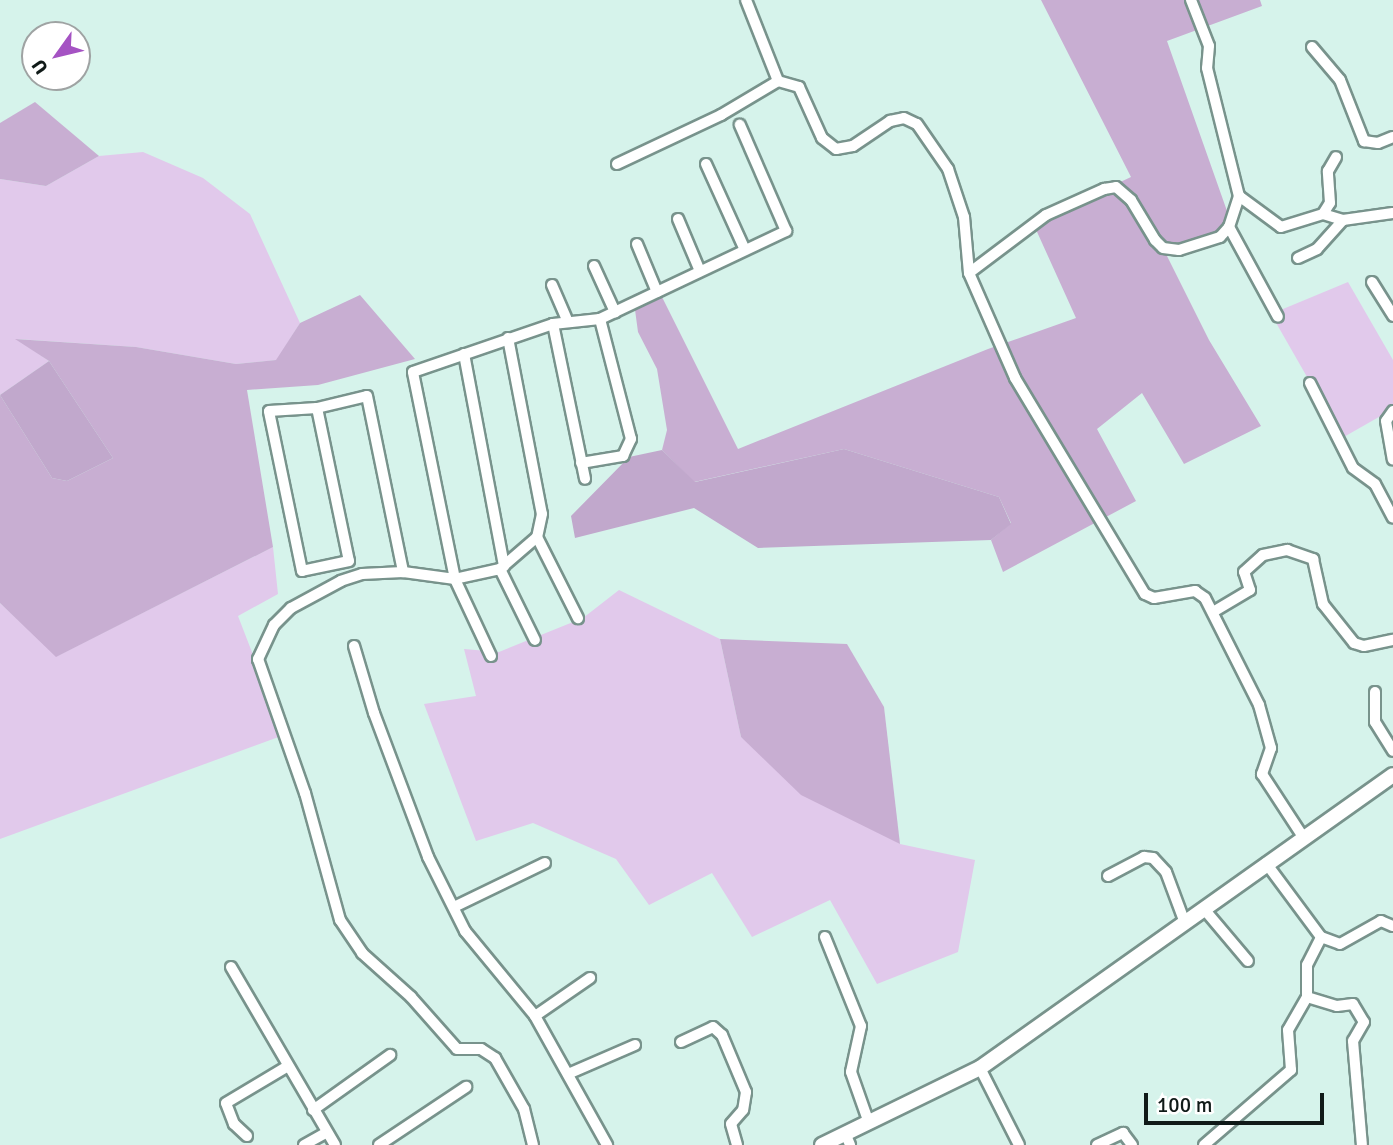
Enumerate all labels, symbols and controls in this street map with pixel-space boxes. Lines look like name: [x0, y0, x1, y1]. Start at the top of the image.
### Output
north arrow: [21, 21, 91, 91]
text: U: [27, 55, 54, 79]
scale bar: [1148, 1078, 1328, 1122]
text: 100 m: [1157, 1092, 1212, 1118]

